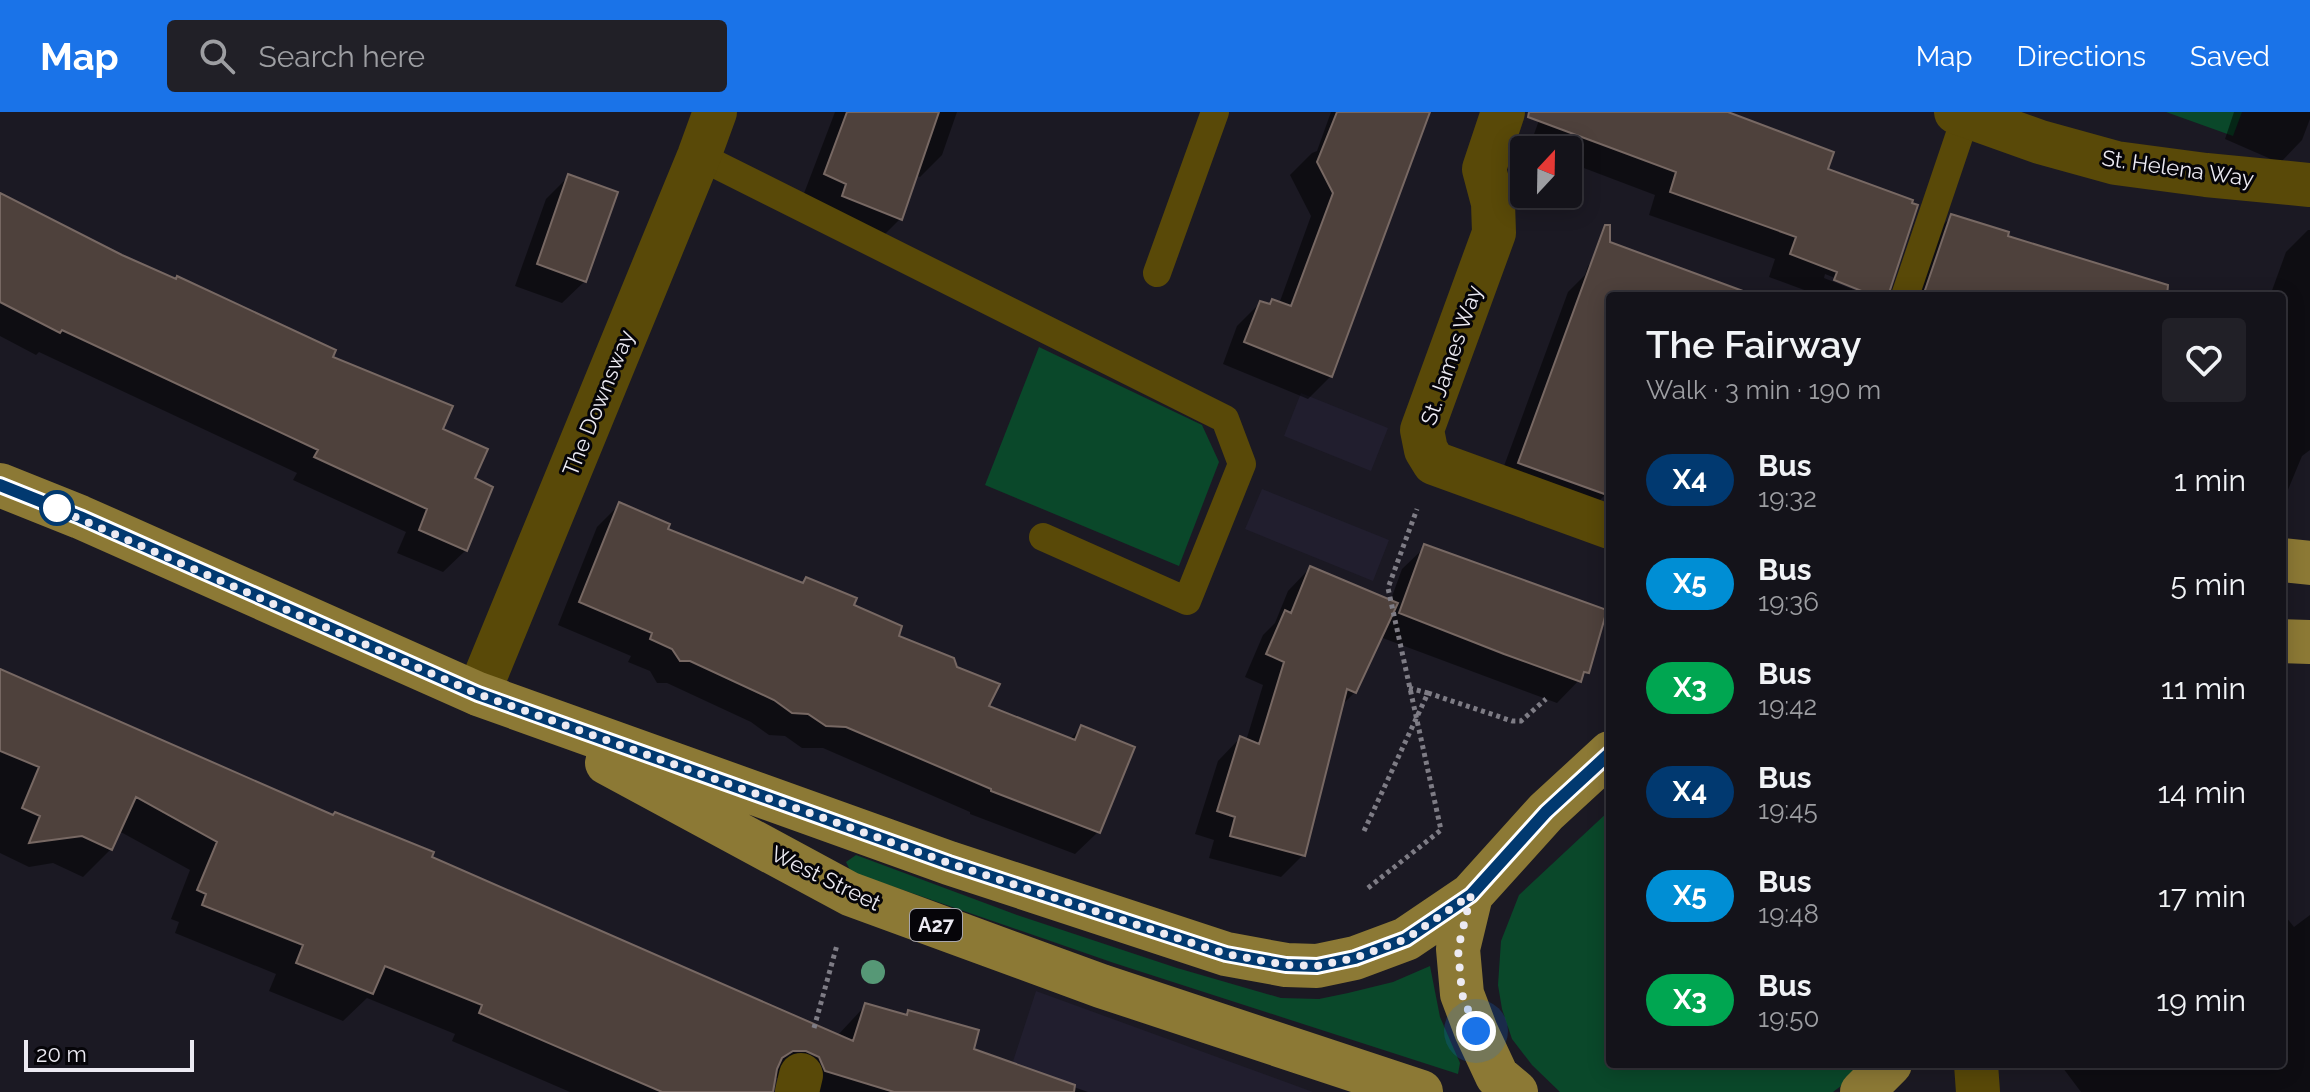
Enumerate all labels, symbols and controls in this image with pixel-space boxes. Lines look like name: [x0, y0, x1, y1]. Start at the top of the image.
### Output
search box: [167, 20, 727, 92]
text: Map: [40, 34, 119, 79]
icon: search: [195, 34, 239, 78]
text: Search here: [259, 39, 425, 74]
text: Map: [1916, 40, 1973, 73]
text: Directions: [2017, 40, 2146, 73]
text: Saved: [2190, 40, 2270, 73]
north arrow: [1510, 136, 1582, 208]
map controls: [1510, 136, 1582, 208]
street label: St. Helena Way: [2100, 144, 2256, 192]
street label: St. James Way: [1415, 282, 1487, 428]
button: heart: [2162, 318, 2246, 402]
text: The Fairway: [1646, 322, 1862, 367]
street label: The Downsway: [557, 326, 639, 480]
text: Walk · 3 min · 190 m: [1646, 375, 1881, 405]
text: Bus: [1758, 448, 1812, 483]
text: X4: [1673, 463, 1707, 496]
text: 1 min: [2174, 463, 2246, 498]
text: 19:32: [1758, 483, 1817, 513]
unlabelled marker: [40, 491, 74, 525]
text: Bus: [1758, 552, 1812, 587]
text: X5: [1673, 567, 1707, 600]
text: 5 min: [2170, 567, 2246, 602]
text: 19:36: [1758, 587, 1819, 617]
text: Bus: [1758, 656, 1812, 691]
text: X3: [1673, 671, 1707, 704]
text: 11 min: [2161, 671, 2246, 706]
text: 19:42: [1758, 691, 1817, 721]
text: Bus: [1758, 760, 1812, 795]
text: X4: [1673, 775, 1707, 808]
text: 14 min: [2158, 775, 2246, 810]
text: 19:45: [1758, 795, 1818, 825]
street label: West Street: [767, 840, 886, 916]
text: Bus: [1758, 864, 1812, 899]
text: X5: [1673, 879, 1707, 912]
text: 17 min: [2158, 879, 2246, 914]
text: 19:48: [1758, 899, 1819, 929]
road number: A27: [910, 909, 962, 941]
text: Bus: [1758, 968, 1812, 1003]
text: X3: [1673, 983, 1707, 1016]
text: 19 min: [2156, 983, 2246, 1018]
text: 19:50: [1758, 1003, 1819, 1033]
your location: [1456, 1011, 1496, 1051]
scale bar: [24, 1036, 194, 1072]
text: 20 m: [36, 1041, 87, 1067]

